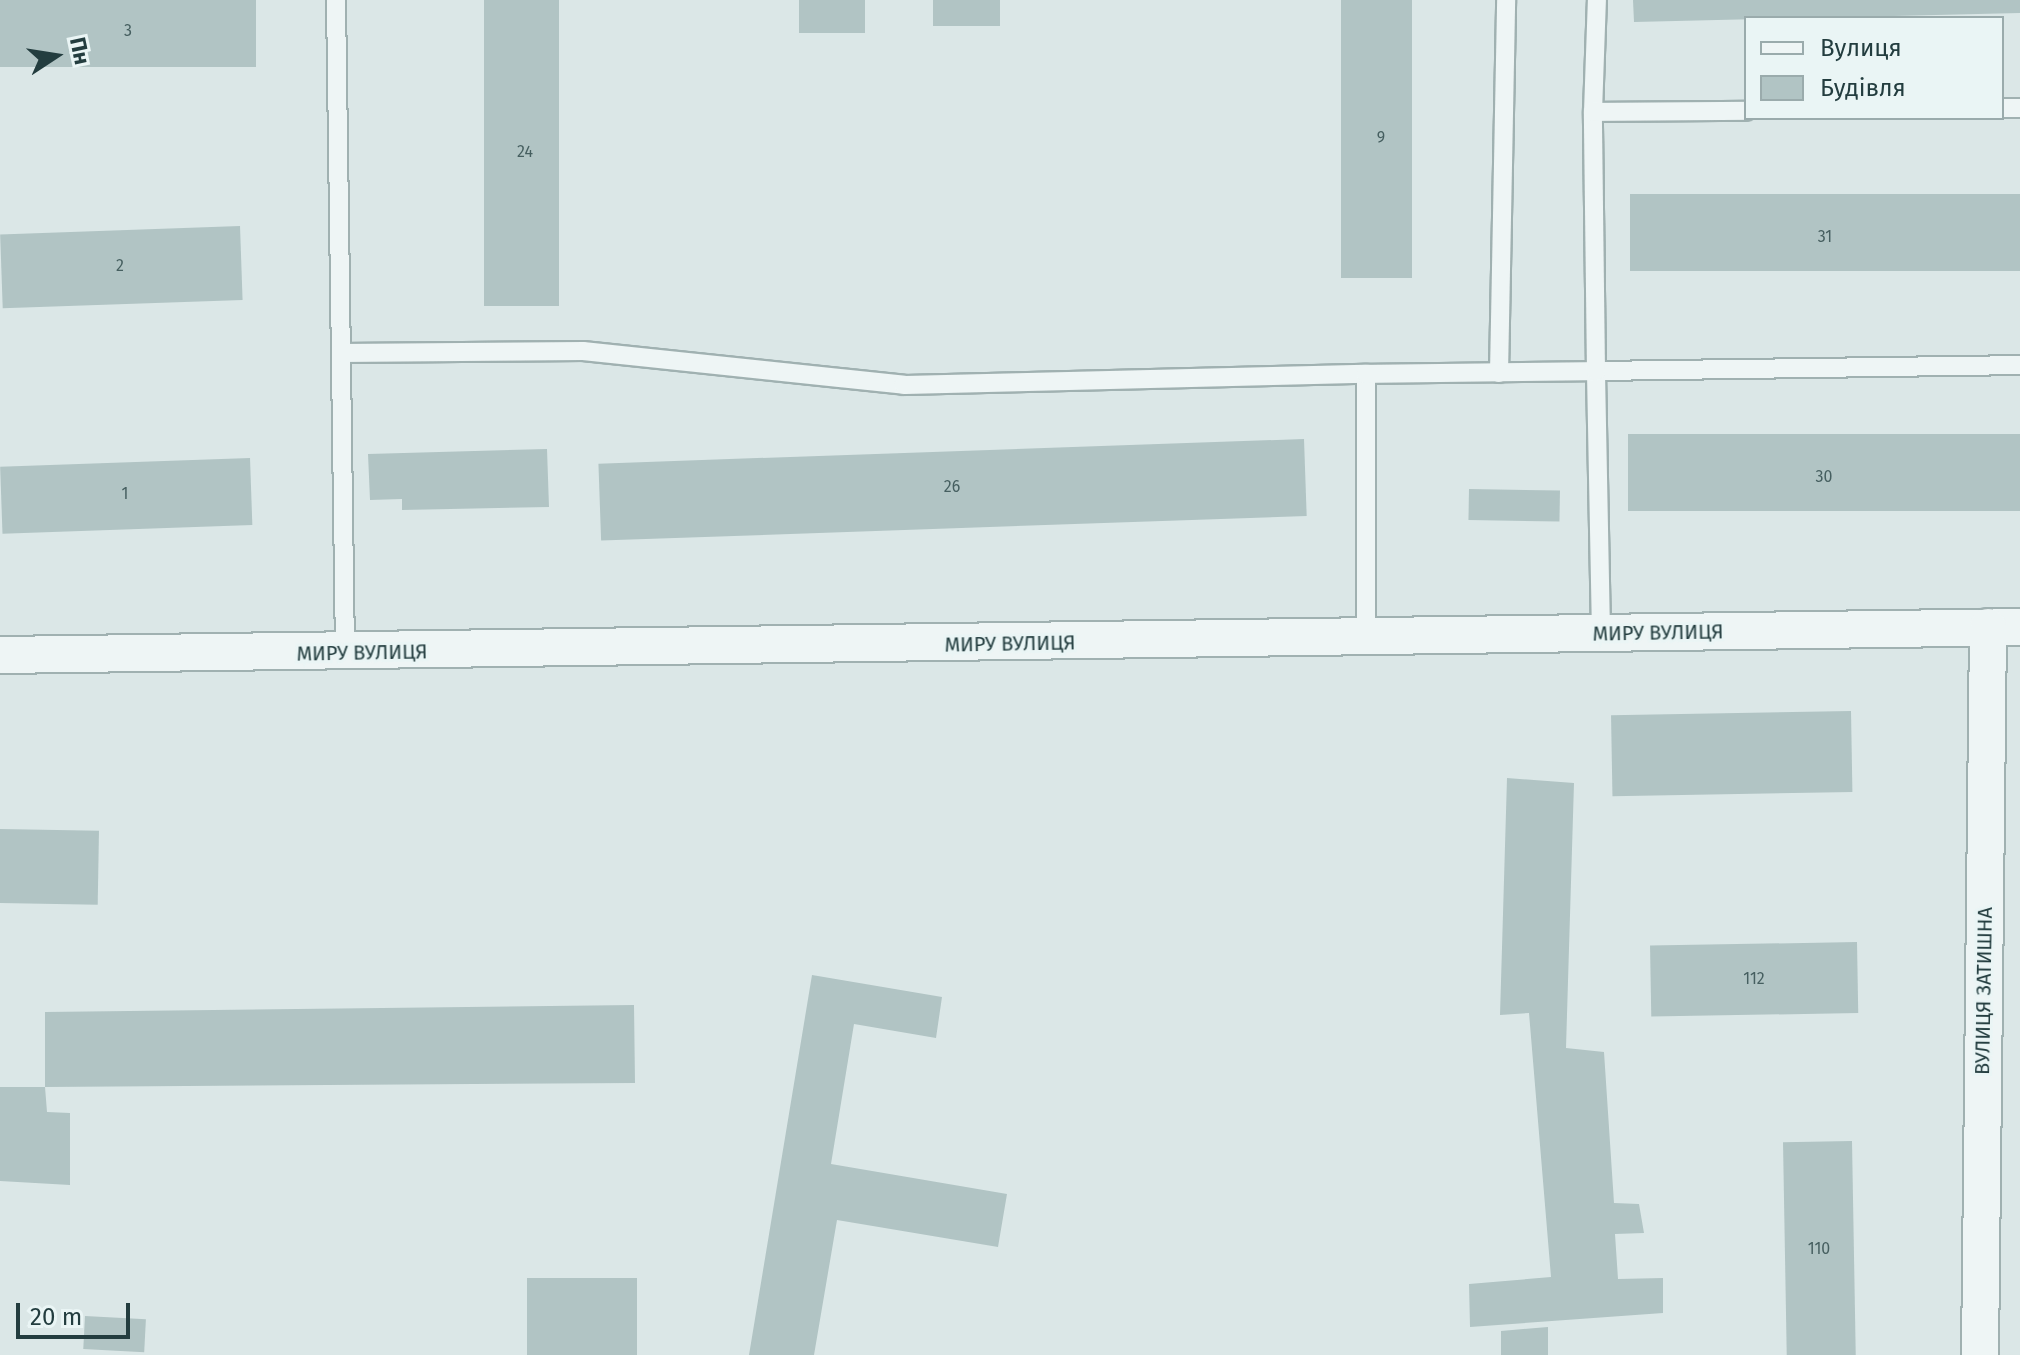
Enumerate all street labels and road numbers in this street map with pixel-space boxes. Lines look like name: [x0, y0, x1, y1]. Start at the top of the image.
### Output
street label: МИРУ ВУЛИЦЯ: [1592, 620, 1724, 646]
street label: МИРУ ВУЛИЦЯ: [944, 631, 1076, 657]
street label: МИРУ ВУЛИЦЯ: [296, 640, 428, 666]
street label: ВУЛИЦЯ ЗАТИШНА: [1971, 907, 1997, 1075]

